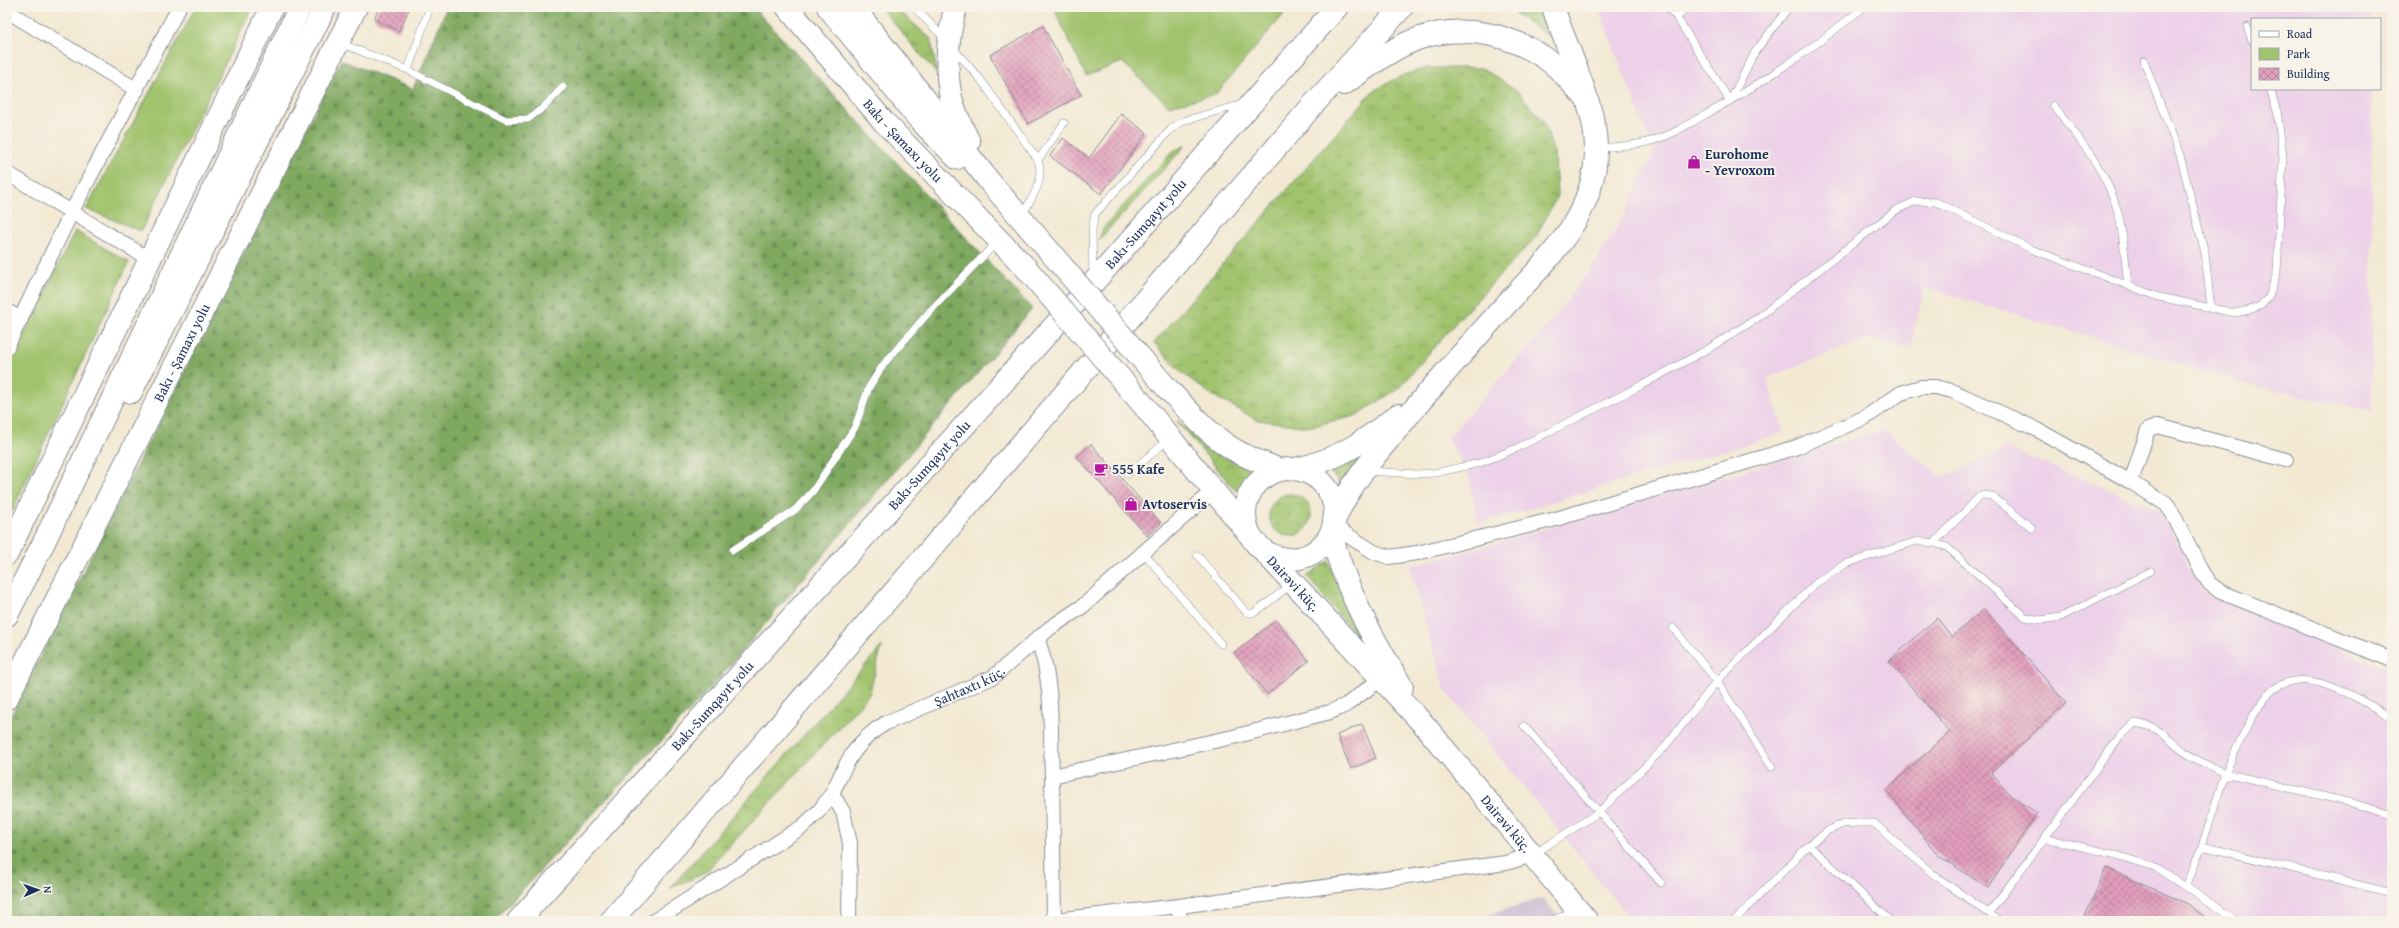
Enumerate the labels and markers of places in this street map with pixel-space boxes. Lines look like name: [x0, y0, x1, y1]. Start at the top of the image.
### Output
place label: Eurohome - Yevroxom: [1705, 144, 1775, 180]
shop icon: Eurohome - Yevroxom: [1686, 154, 1702, 170]
place label: 555 Kafe: [1112, 459, 1165, 479]
cafe icon: 555 Kafe: [1093, 461, 1109, 477]
place label: Avtoservis: [1142, 494, 1207, 514]
shop icon: Avtoservis: [1123, 496, 1139, 512]

